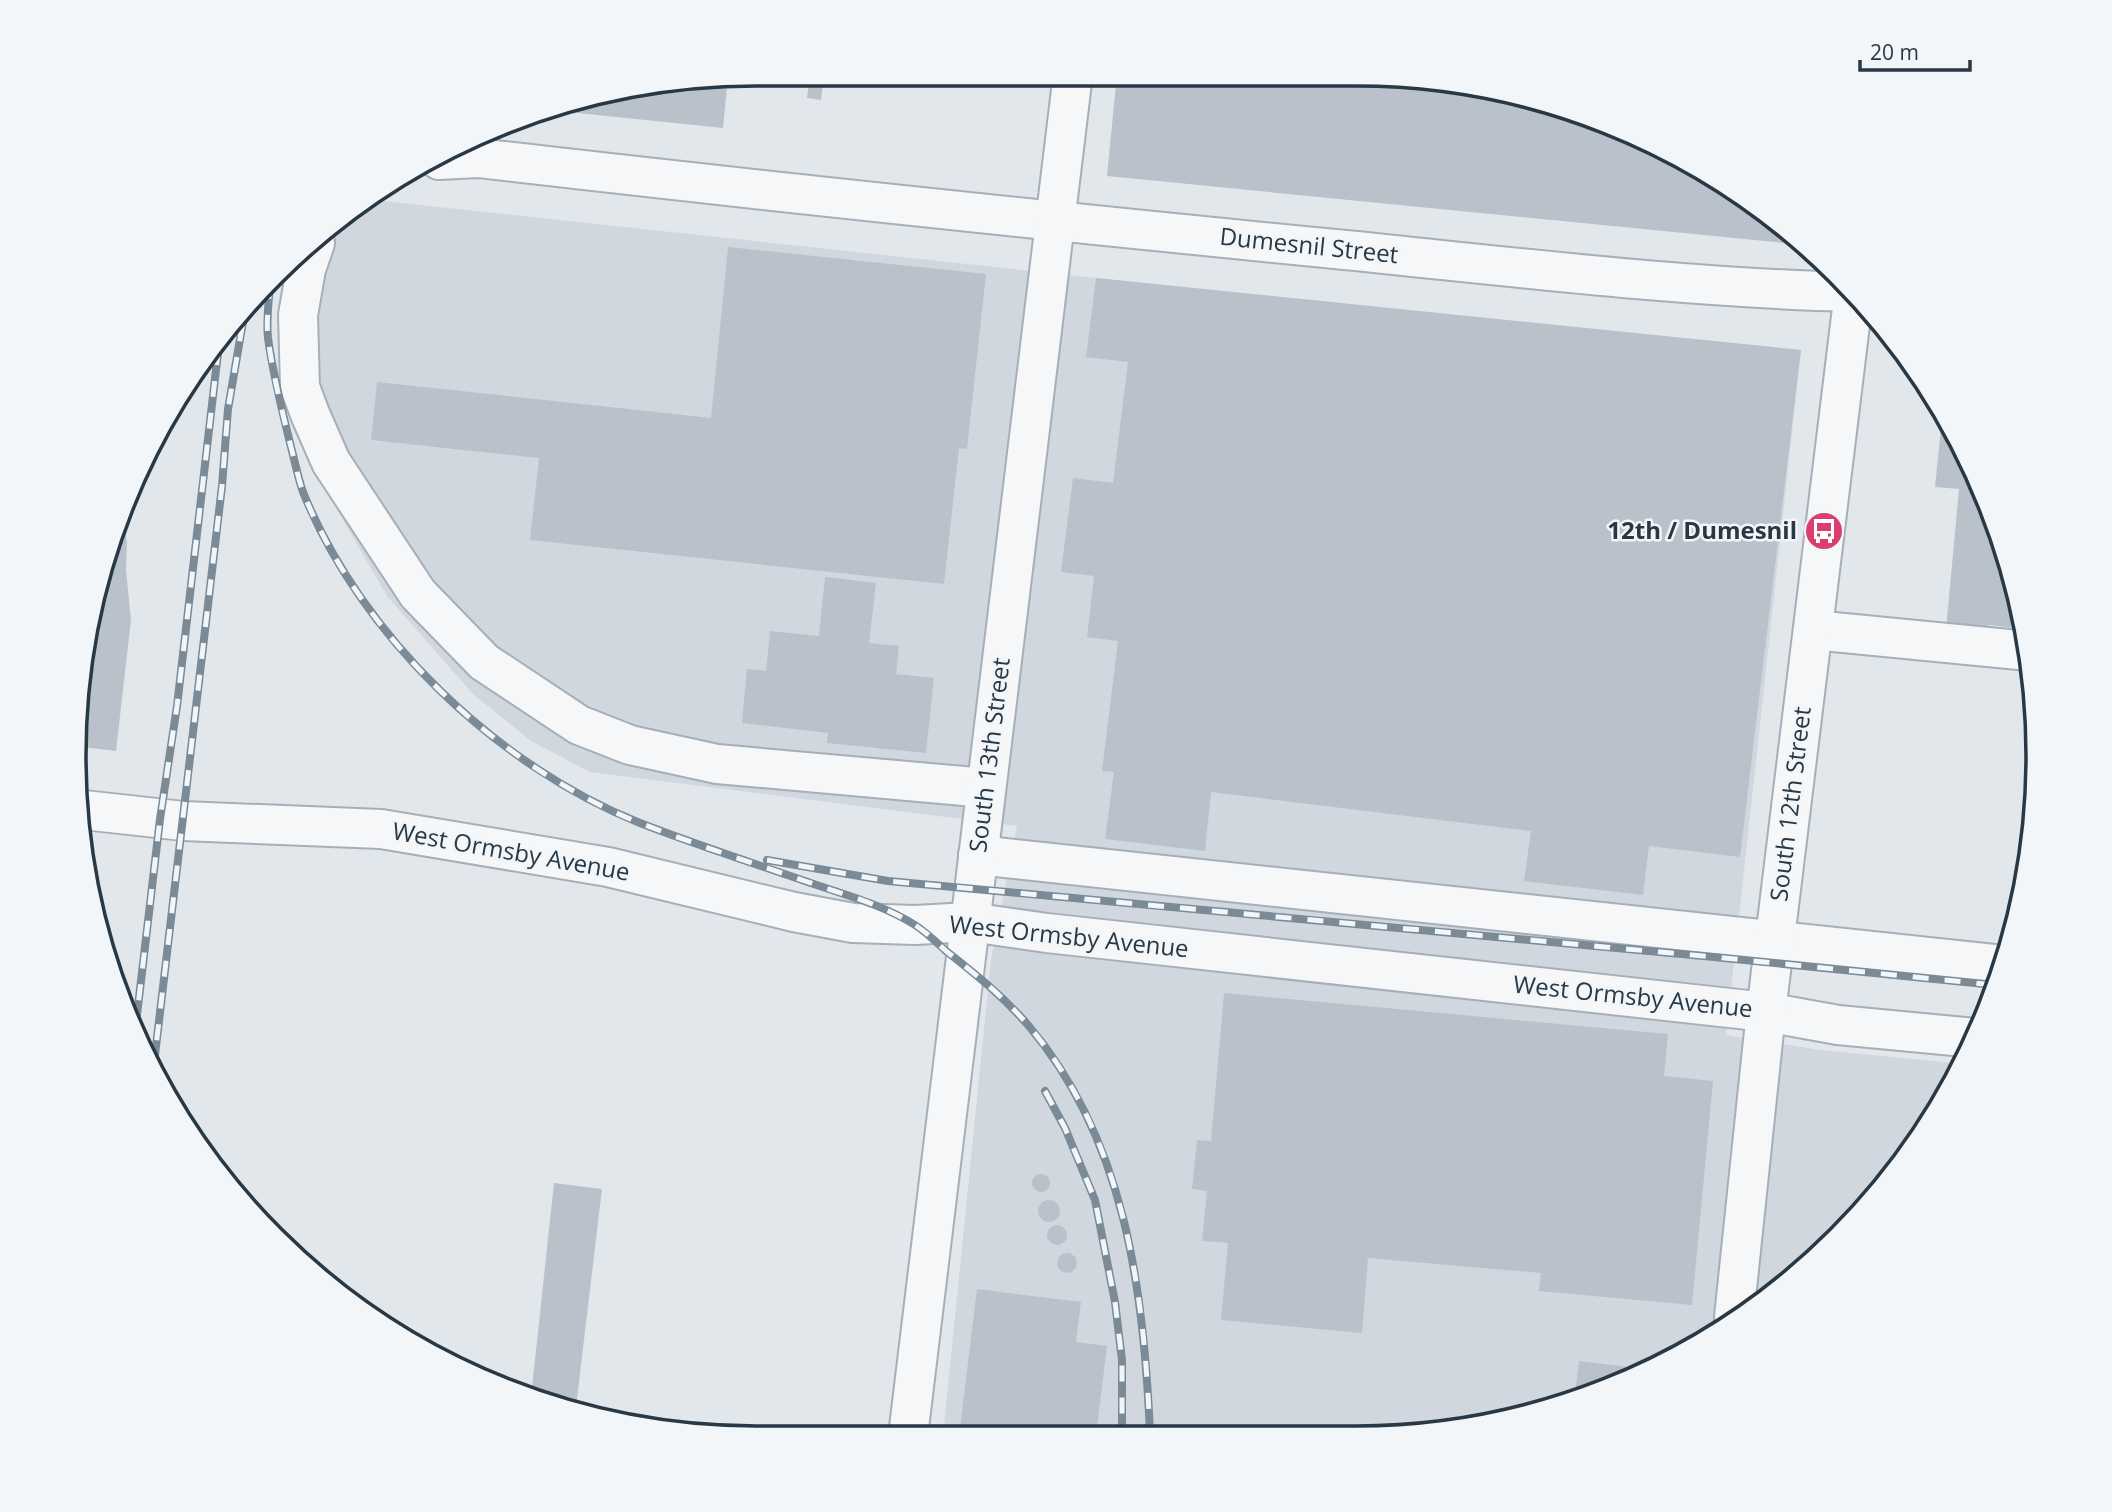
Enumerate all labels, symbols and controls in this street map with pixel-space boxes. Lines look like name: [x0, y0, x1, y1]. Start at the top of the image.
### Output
scale bar: [1860, 28, 1970, 72]
text: 20 m: [1870, 38, 1919, 66]
street label: Dumesnil Street: [1218, 219, 1400, 270]
bus stop icon: 12th / Dumesnil: [1803, 510, 1845, 552]
place label: 12th / Dumesnil: [1607, 513, 1797, 546]
street label: South 13th Street: [960, 656, 1017, 854]
street label: South 12th Street: [1761, 705, 1818, 903]
street label: West Ormsby Avenue: [390, 813, 633, 888]
street label: West Ormsby Avenue: [948, 907, 1190, 964]
street label: West Ormsby Avenue: [1512, 967, 1754, 1024]

